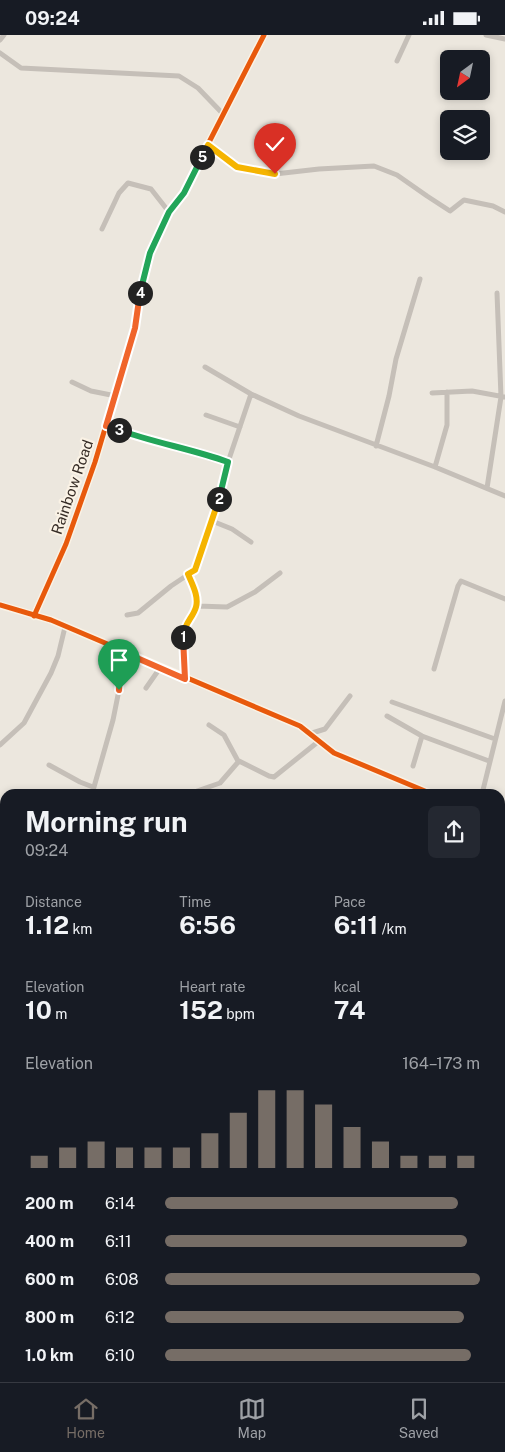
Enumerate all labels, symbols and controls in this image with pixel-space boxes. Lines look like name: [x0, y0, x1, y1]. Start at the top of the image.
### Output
text: 09:24: [25, 7, 80, 29]
north arrow: [440, 50, 490, 100]
map controls: [440, 50, 490, 160]
button: layers: [440, 110, 490, 160]
pin: [254, 123, 296, 174]
icon: check: [261, 130, 289, 158]
pin: 5: [190, 145, 214, 169]
text: 5: [198, 149, 207, 165]
pin: 4: [128, 281, 152, 305]
text: 4: [136, 285, 145, 301]
pin: 3: [106, 417, 132, 443]
text: 3: [115, 422, 124, 438]
street label: Rainbow Road: [48, 437, 96, 537]
pin: 2: [206, 487, 232, 511]
text: 2: [215, 491, 224, 507]
pin: 1: [170, 625, 196, 649]
text: 1: [181, 629, 187, 645]
pin: [98, 639, 140, 690]
icon: arrive: [105, 646, 133, 674]
text: Morning run: [25, 805, 188, 838]
button: share: [428, 806, 480, 858]
text: 09:24: [25, 841, 68, 860]
text: Distance: [25, 894, 82, 910]
text: Time: [179, 894, 211, 910]
text: Pace: [334, 894, 366, 910]
text: 1.12: [25, 910, 69, 940]
text: 6:56: [179, 910, 236, 940]
text: 6:11: [334, 910, 378, 940]
text: km: [69, 921, 92, 937]
text: /km: [378, 921, 407, 937]
text: Elevation: [25, 979, 84, 995]
text: Heart rate: [179, 979, 246, 995]
text: kcal: [334, 979, 361, 995]
text: 10: [25, 995, 52, 1025]
text: 152: [179, 995, 223, 1025]
text: 74: [334, 995, 365, 1025]
text: m: [52, 1006, 67, 1022]
text: bpm: [223, 1006, 255, 1022]
text: Elevation: [25, 1054, 93, 1073]
text: 164–173 m: [402, 1054, 480, 1073]
text: 200 m: [25, 1194, 74, 1213]
text: 6:14: [105, 1194, 135, 1213]
text: 400 m: [25, 1232, 74, 1251]
text: 6:11: [105, 1232, 132, 1251]
text: 600 m: [25, 1270, 74, 1289]
text: 6:08: [105, 1270, 139, 1289]
text: 800 m: [25, 1308, 74, 1327]
text: 6:12: [105, 1308, 135, 1327]
text: 1.0 km: [25, 1346, 74, 1365]
text: 6:10: [105, 1346, 135, 1365]
tab: Home: [66, 1395, 105, 1441]
tab: Map: [238, 1395, 266, 1441]
tab: Saved: [399, 1395, 439, 1441]

